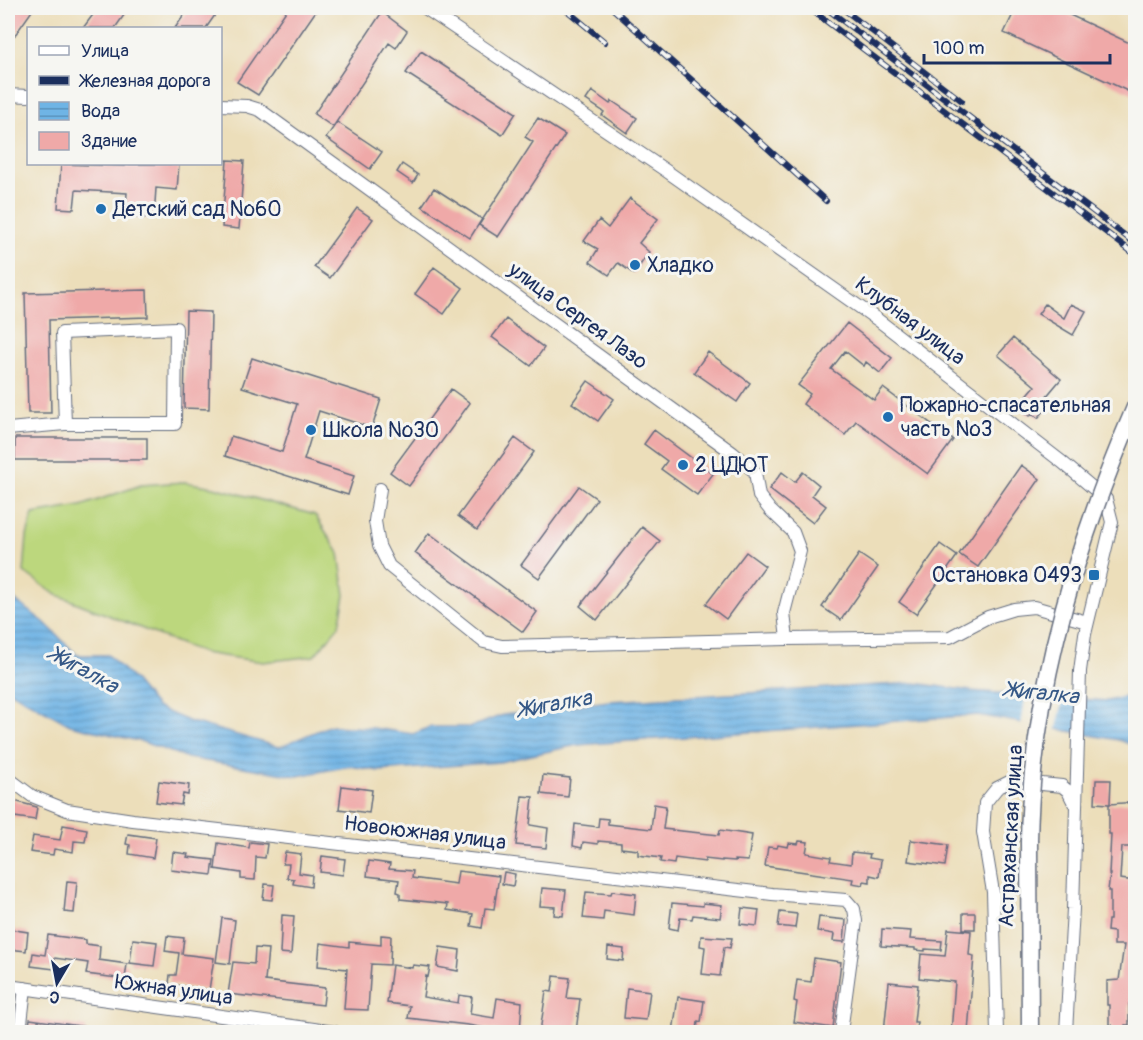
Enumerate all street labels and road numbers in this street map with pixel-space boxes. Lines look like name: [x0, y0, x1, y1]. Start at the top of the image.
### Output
street label: улица Сергея Лазо: [502, 256, 653, 376]
street label: Клубная улица: [850, 271, 970, 371]
street label: Астраханская улица: [993, 744, 1029, 928]
street label: Новоюжная улица: [342, 810, 508, 856]
street label: Южная улица: [113, 968, 235, 1012]

